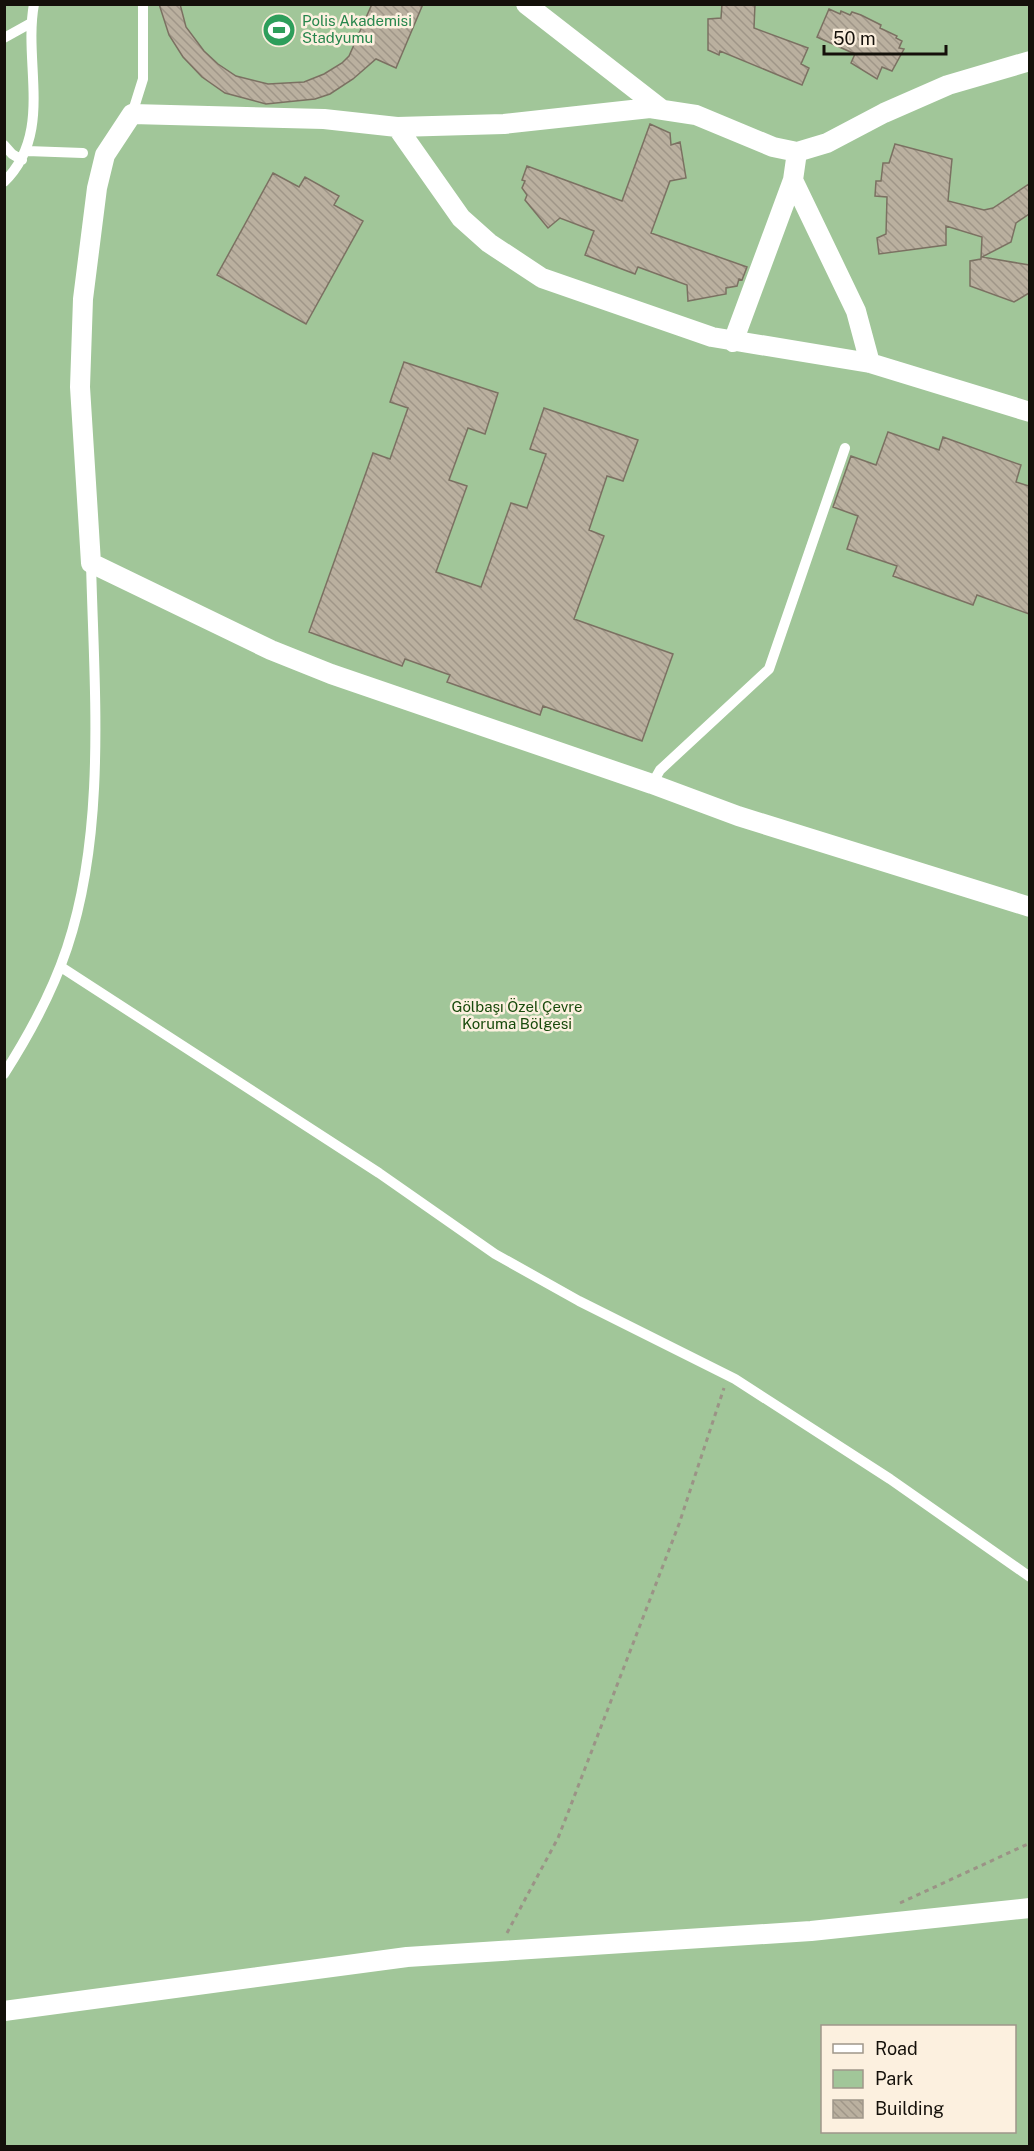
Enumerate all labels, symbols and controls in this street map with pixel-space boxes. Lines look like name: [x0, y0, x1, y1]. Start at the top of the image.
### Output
sports icon: Polis Akademisi Stadyumu: [261, 12, 297, 48]
place label: Polis Akademisi Stadyumu: [302, 12, 412, 46]
scale bar: [824, 18, 946, 56]
text: 50 m: [833, 28, 876, 49]
park label: Gölbaşı Özel Çevre Koruma Bölgesi: [451, 997, 583, 1032]
legend: [821, 2025, 1016, 2133]
text: Road: [875, 2038, 918, 2059]
text: Park: [875, 2068, 913, 2089]
text: Building: [875, 2098, 944, 2119]

